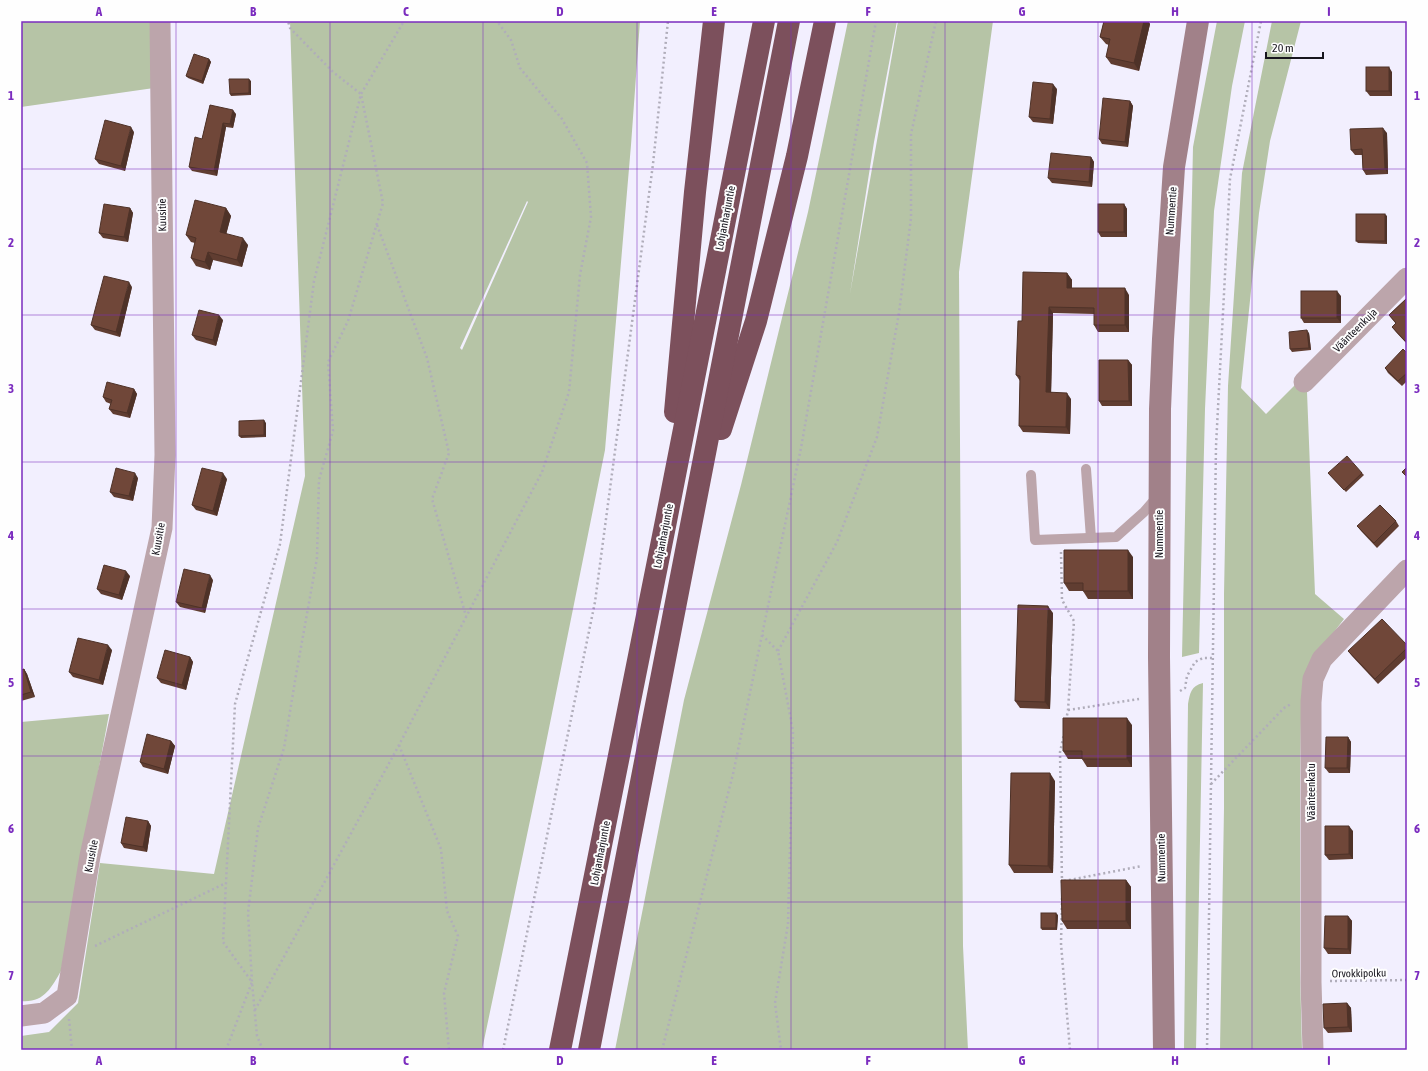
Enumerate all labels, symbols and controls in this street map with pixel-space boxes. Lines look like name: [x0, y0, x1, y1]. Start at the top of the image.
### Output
text: A: [95, 4, 103, 19]
text: B: [250, 4, 257, 19]
text: C: [403, 4, 409, 19]
text: D: [556, 4, 564, 19]
text: E: [711, 4, 717, 19]
text: F: [865, 4, 871, 19]
text: G: [1019, 4, 1026, 19]
text: H: [1171, 4, 1179, 19]
text: I: [1327, 4, 1331, 19]
scale bar: [1266, 34, 1323, 60]
text: 20 m: [1272, 41, 1294, 55]
text: 1: [8, 88, 14, 103]
text: 1: [1414, 88, 1420, 103]
street label: Lohjanharjuntie: [713, 185, 737, 251]
street label: Nummentie: [1163, 186, 1179, 236]
street label: Kuusitie: [156, 198, 168, 232]
text: 2: [8, 235, 14, 250]
text: 2: [1414, 235, 1420, 250]
street label: Väänteenkuja: [1331, 306, 1379, 354]
text: 3: [8, 381, 14, 396]
text: 3: [1414, 381, 1420, 396]
street label: Lohjanharjuntie: [651, 503, 675, 569]
street label: Nummentie: [1153, 510, 1165, 558]
street label: Kuusitie: [149, 522, 167, 556]
text: 4: [7, 528, 14, 543]
text: 4: [1413, 528, 1420, 543]
text: 5: [8, 675, 14, 690]
text: 5: [1414, 675, 1420, 690]
street label: Väänteenkatu: [1305, 763, 1317, 821]
street label: Lohjanharjuntie: [588, 820, 612, 886]
text: 6: [8, 821, 14, 836]
text: 6: [1414, 821, 1420, 836]
street label: Nummentie: [1155, 834, 1167, 882]
street label: Kuusitie: [82, 839, 100, 873]
street label: Orvokkipolku: [1332, 967, 1386, 979]
text: 7: [8, 968, 14, 983]
text: 7: [1414, 968, 1420, 983]
text: A: [95, 1053, 103, 1068]
text: B: [250, 1053, 257, 1068]
text: C: [403, 1053, 409, 1068]
text: D: [556, 1053, 564, 1068]
text: E: [711, 1053, 717, 1068]
text: F: [865, 1053, 871, 1068]
text: G: [1019, 1053, 1026, 1068]
text: H: [1171, 1053, 1179, 1068]
text: I: [1327, 1053, 1331, 1068]

